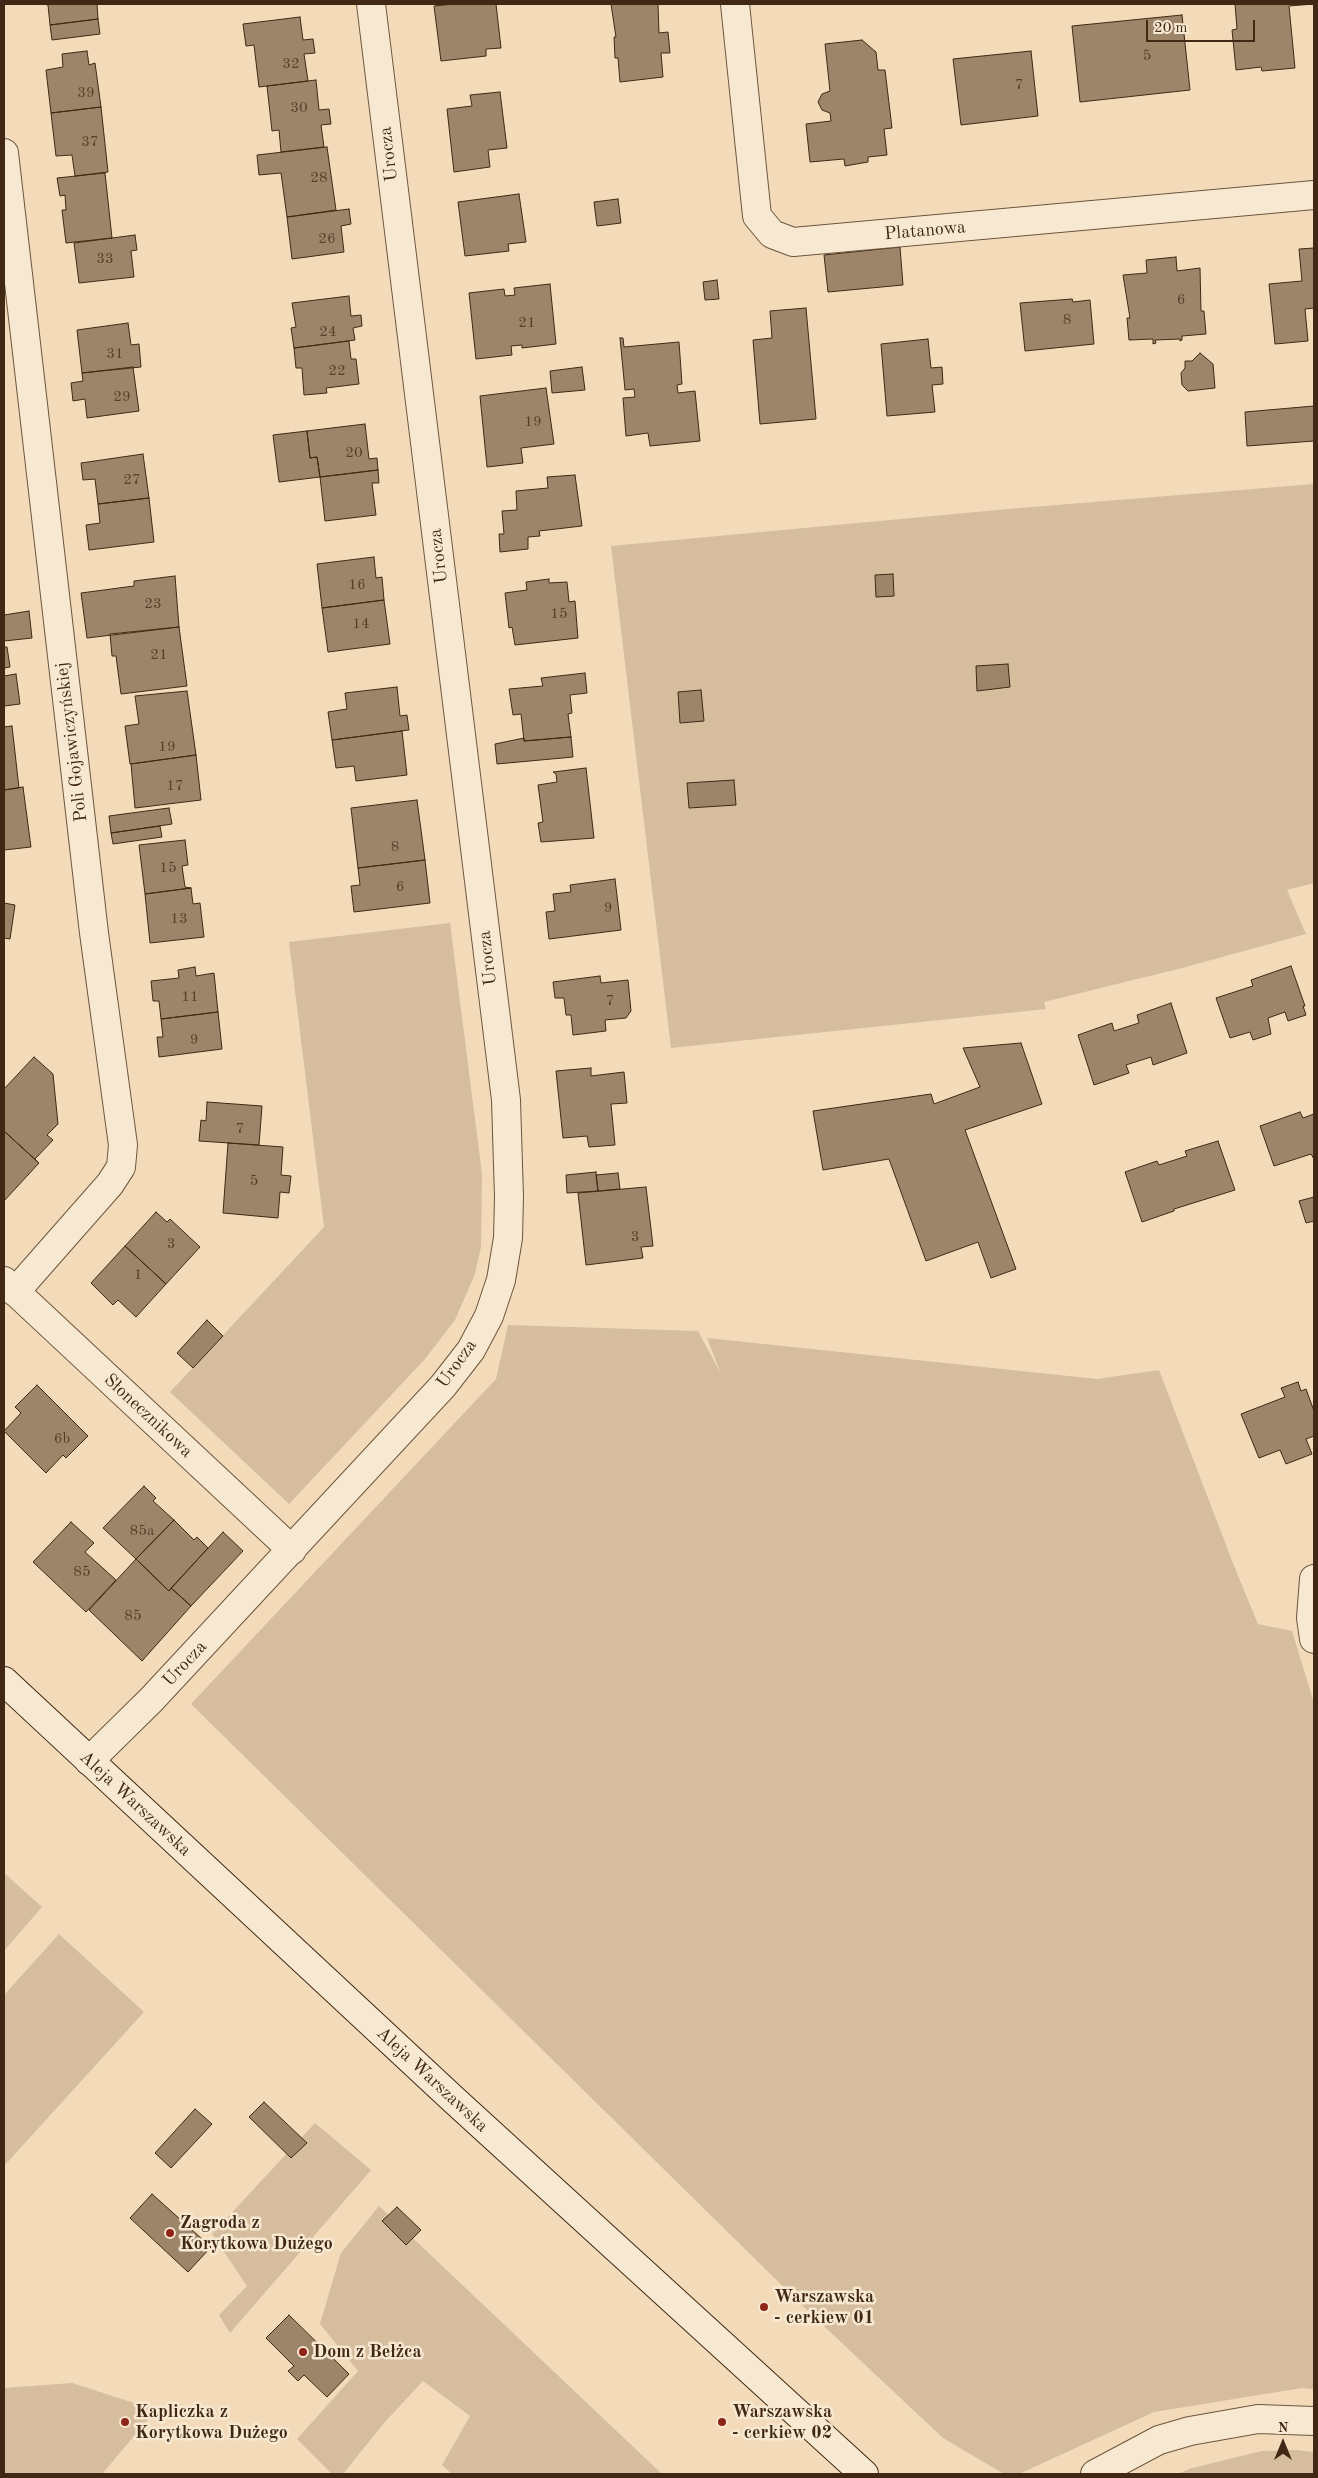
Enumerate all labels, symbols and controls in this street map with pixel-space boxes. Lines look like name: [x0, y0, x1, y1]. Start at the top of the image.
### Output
scale bar: [1148, 10, 1257, 42]
text: 20 m: [1154, 21, 1188, 36]
house number: 5: [1143, 47, 1151, 65]
house number: 32: [282, 55, 300, 73]
house number: 7: [1015, 76, 1023, 94]
house number: 39: [77, 84, 95, 102]
house number: 30: [290, 99, 308, 117]
street label: Urocza: [375, 125, 403, 183]
house number: 37: [81, 133, 99, 151]
house number: 28: [310, 169, 328, 187]
street label: Platanowa: [883, 217, 967, 245]
house number: 26: [318, 230, 336, 248]
house number: 33: [96, 250, 114, 268]
house number: 6: [1177, 291, 1185, 309]
house number: 8: [1063, 311, 1071, 329]
house number: 21: [518, 314, 536, 332]
house number: 24: [319, 323, 337, 341]
house number: 31: [106, 345, 124, 363]
house number: 22: [328, 362, 346, 380]
house number: 29: [113, 388, 131, 406]
house number: 19: [524, 413, 542, 431]
house number: 20: [345, 444, 363, 462]
house number: 27: [123, 471, 141, 489]
street label: Urocza: [425, 527, 453, 585]
house number: 16: [348, 576, 366, 594]
house number: 23: [144, 595, 162, 613]
house number: 15: [550, 605, 568, 623]
house number: 14: [352, 615, 370, 633]
house number: 21: [150, 646, 168, 664]
street label: Poli Gojawiczyńskiej: [51, 661, 93, 823]
house number: 19: [158, 738, 176, 756]
house number: 17: [166, 777, 184, 795]
house number: 8: [391, 838, 399, 856]
house number: 15: [159, 859, 177, 877]
house number: 6: [396, 878, 404, 896]
house number: 9: [604, 899, 612, 917]
house number: 13: [170, 910, 188, 928]
street label: Urocza: [474, 929, 502, 987]
house number: 11: [181, 988, 199, 1006]
house number: 7: [606, 992, 614, 1010]
house number: 9: [190, 1031, 198, 1049]
house number: 7: [236, 1120, 244, 1138]
house number: 5: [250, 1172, 258, 1190]
house number: 3: [631, 1228, 639, 1246]
house number: 3: [167, 1235, 175, 1253]
house number: 1: [134, 1266, 142, 1284]
street label: Urocza: [432, 1335, 482, 1393]
street label: Słonecznikowa: [99, 1369, 197, 1463]
house number: 6b: [54, 1430, 70, 1448]
house number: 85a: [130, 1522, 154, 1540]
house number: 85: [73, 1563, 91, 1581]
house number: 85: [124, 1607, 142, 1625]
street label: Urocza: [158, 1637, 212, 1691]
street label: Aleja Warszawska: [75, 1747, 195, 1861]
street label: Aleja Warszawska: [372, 2023, 492, 2137]
place label: Zagroda z Korytkowa Dużego: [180, 2212, 333, 2254]
marker: Zagroda z Korytkowa Dużego: [164, 2227, 176, 2239]
place label: Warszawska - cerkiew 01: [774, 2286, 874, 2328]
marker: Warszawska - cerkiew 01: [758, 2301, 770, 2313]
place label: Dom z Bełżca: [313, 2341, 422, 2363]
marker: Dom z Bełżca: [297, 2346, 309, 2358]
place label: Kapliczka z Korytkowa Dużego: [135, 2401, 288, 2444]
place label: Warszawska - cerkiew 02: [732, 2401, 832, 2444]
marker: Kapliczka z Korytkowa Dużego: [119, 2416, 131, 2428]
marker: Warszawska - cerkiew 02: [716, 2416, 728, 2428]
north arrow: [1258, 2418, 1308, 2468]
text: N: [1278, 2421, 1288, 2435]

